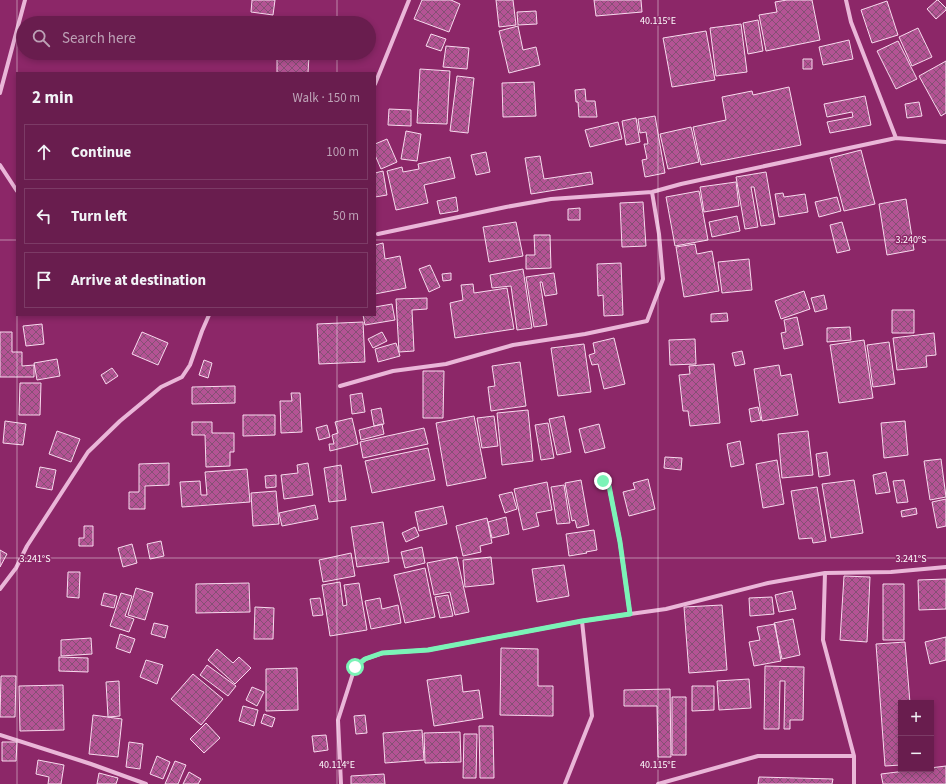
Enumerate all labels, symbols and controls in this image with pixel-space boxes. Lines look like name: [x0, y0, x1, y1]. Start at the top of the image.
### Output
text: 40.115°E: [640, 14, 676, 28]
search box: [16, 16, 376, 60]
icon: search: [30, 27, 52, 49]
text: Search here: [62, 28, 136, 49]
text: 2 min: [32, 86, 73, 110]
text: Walk · 150 m: [292, 89, 360, 107]
icon: ahead: [33, 141, 55, 163]
text: Continue: [71, 142, 131, 163]
text: 100 m: [326, 143, 359, 161]
icon: left: [33, 205, 55, 227]
text: Turn left: [71, 206, 127, 227]
text: 50 m: [333, 207, 359, 225]
text: 3.240°S: [895, 233, 927, 247]
icon: arrive: [33, 269, 55, 291]
text: Arrive at destination: [71, 270, 206, 291]
route end: [594, 472, 612, 490]
text: 3.241°S: [19, 552, 51, 566]
text: 3.241°S: [895, 552, 927, 566]
route start: [346, 658, 364, 676]
map controls: [898, 700, 934, 772]
button: +: [898, 700, 934, 736]
button: −: [898, 736, 934, 772]
text: 40.114°E: [319, 758, 355, 772]
text: 40.115°E: [640, 758, 676, 772]

